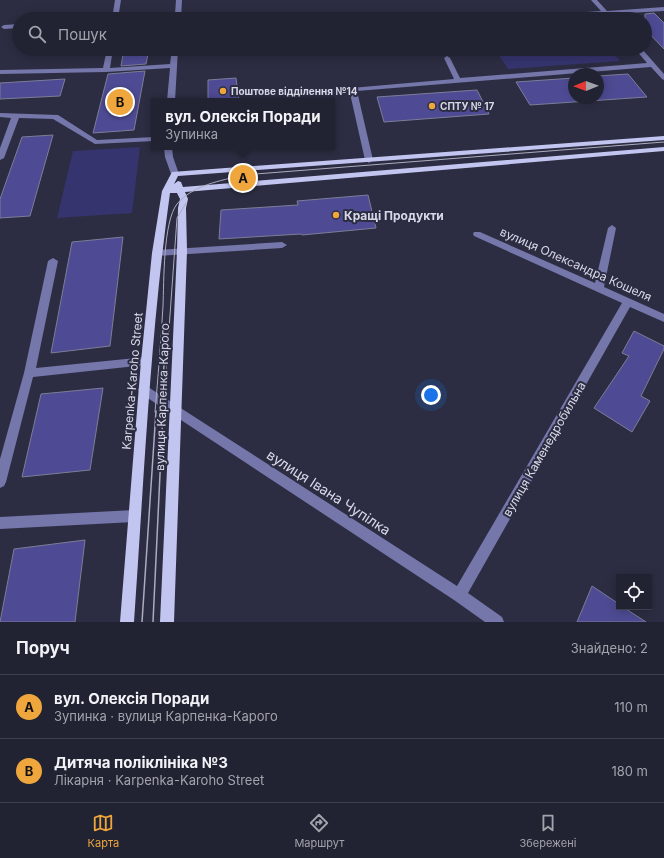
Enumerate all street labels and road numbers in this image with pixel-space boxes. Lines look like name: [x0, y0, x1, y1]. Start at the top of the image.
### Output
street label: вулиця Олександра Кошеля: [498, 224, 654, 304]
street label: Karpenka-Karoho Street: [119, 312, 145, 450]
street label: вулиця Карпенка-Карого: [152, 323, 172, 471]
street label: вулиця Каменедробильна: [499, 379, 589, 519]
street label: вулиця Івана Чупілка: [264, 446, 394, 538]

